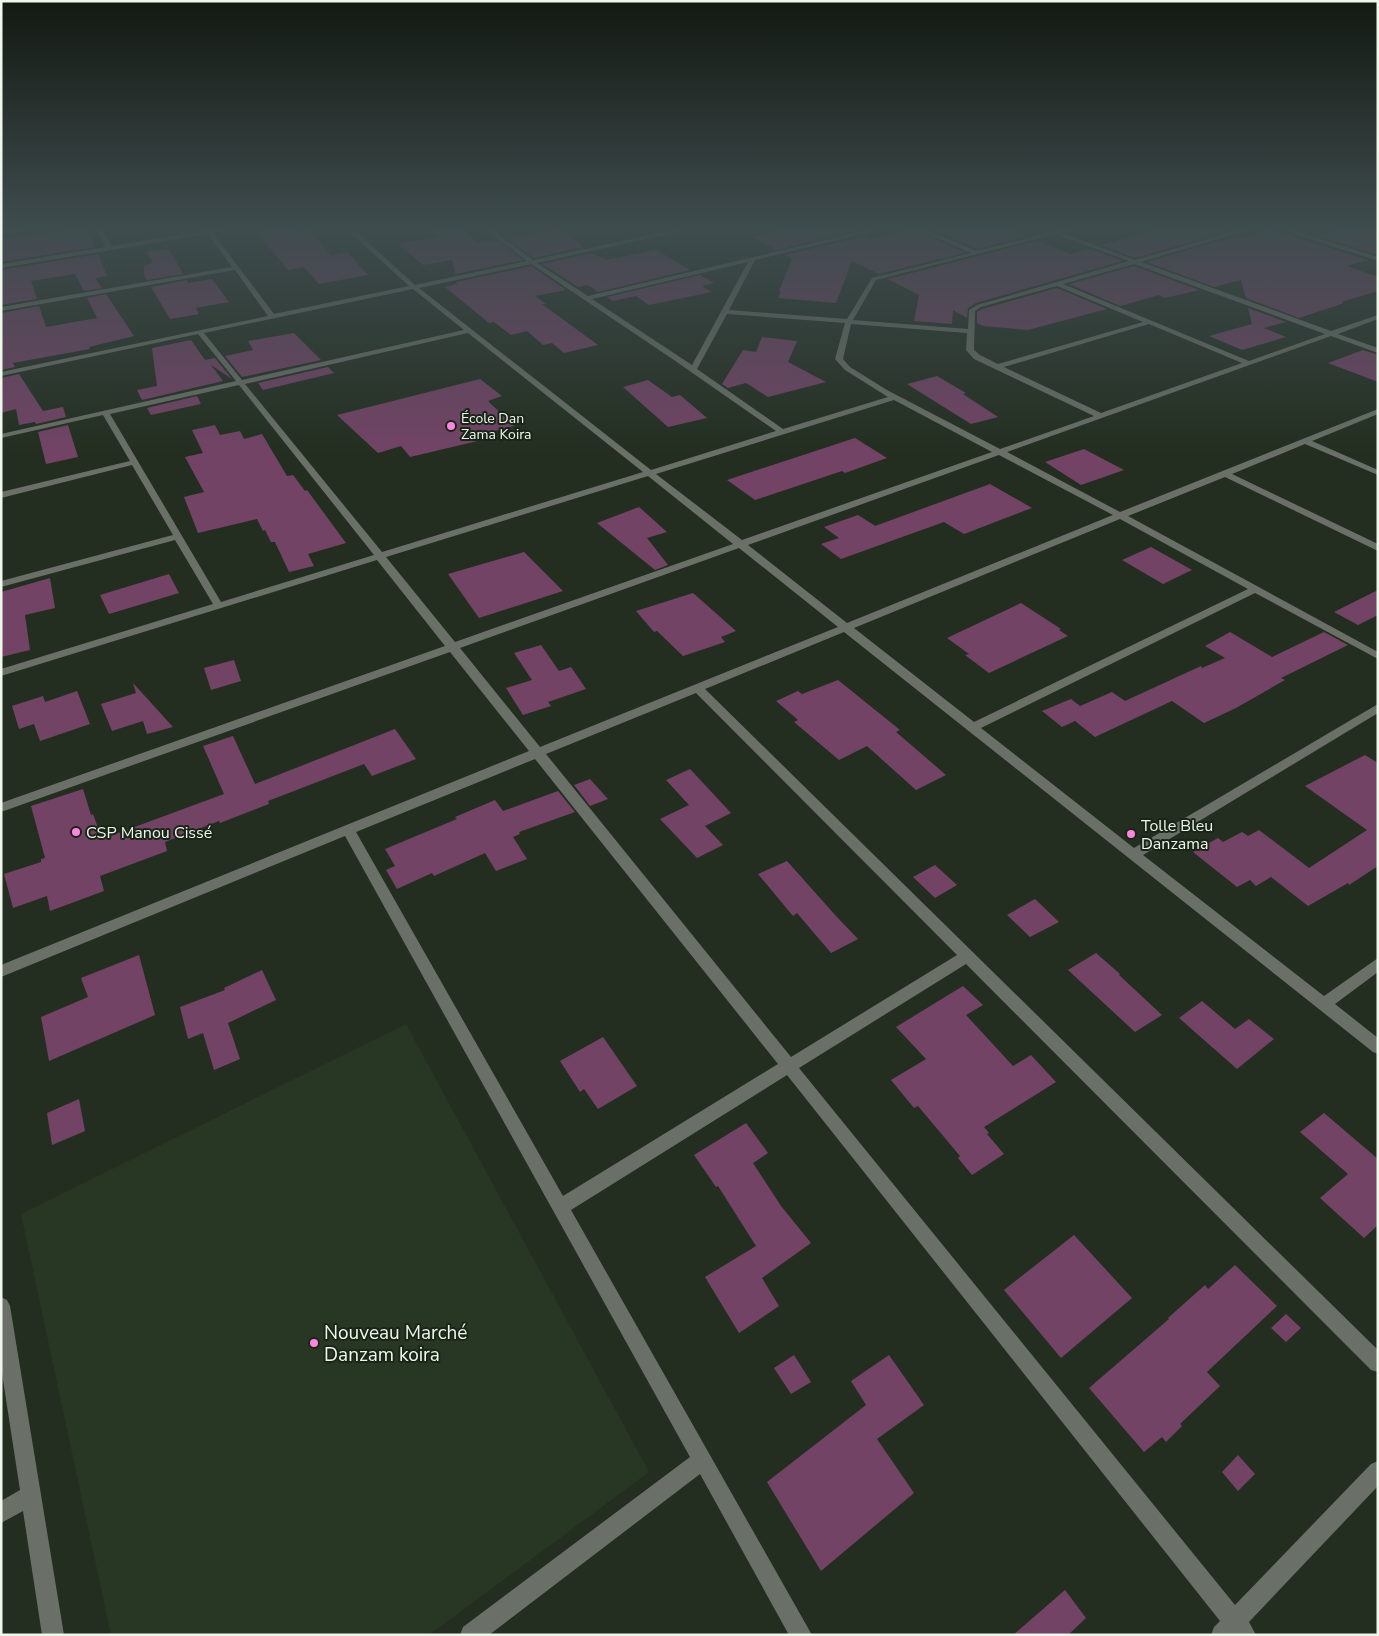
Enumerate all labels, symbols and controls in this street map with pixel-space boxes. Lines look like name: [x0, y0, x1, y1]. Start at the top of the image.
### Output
place label: École Dan Zama Koira: [461, 409, 532, 444]
marker: École Dan Zama Koira: [445, 420, 457, 432]
place label: Tolle Bleu Danzama: [1141, 815, 1213, 855]
place label: CSP Manou Cissé: [86, 822, 212, 844]
marker: CSP Manou Cissé: [70, 826, 82, 838]
marker: Tolle Bleu Danzama: [1125, 828, 1137, 840]
place label: Nouveau Marché Danzam koira: [324, 1320, 467, 1368]
marker: Nouveau Marché Danzam koira: [308, 1337, 320, 1349]

